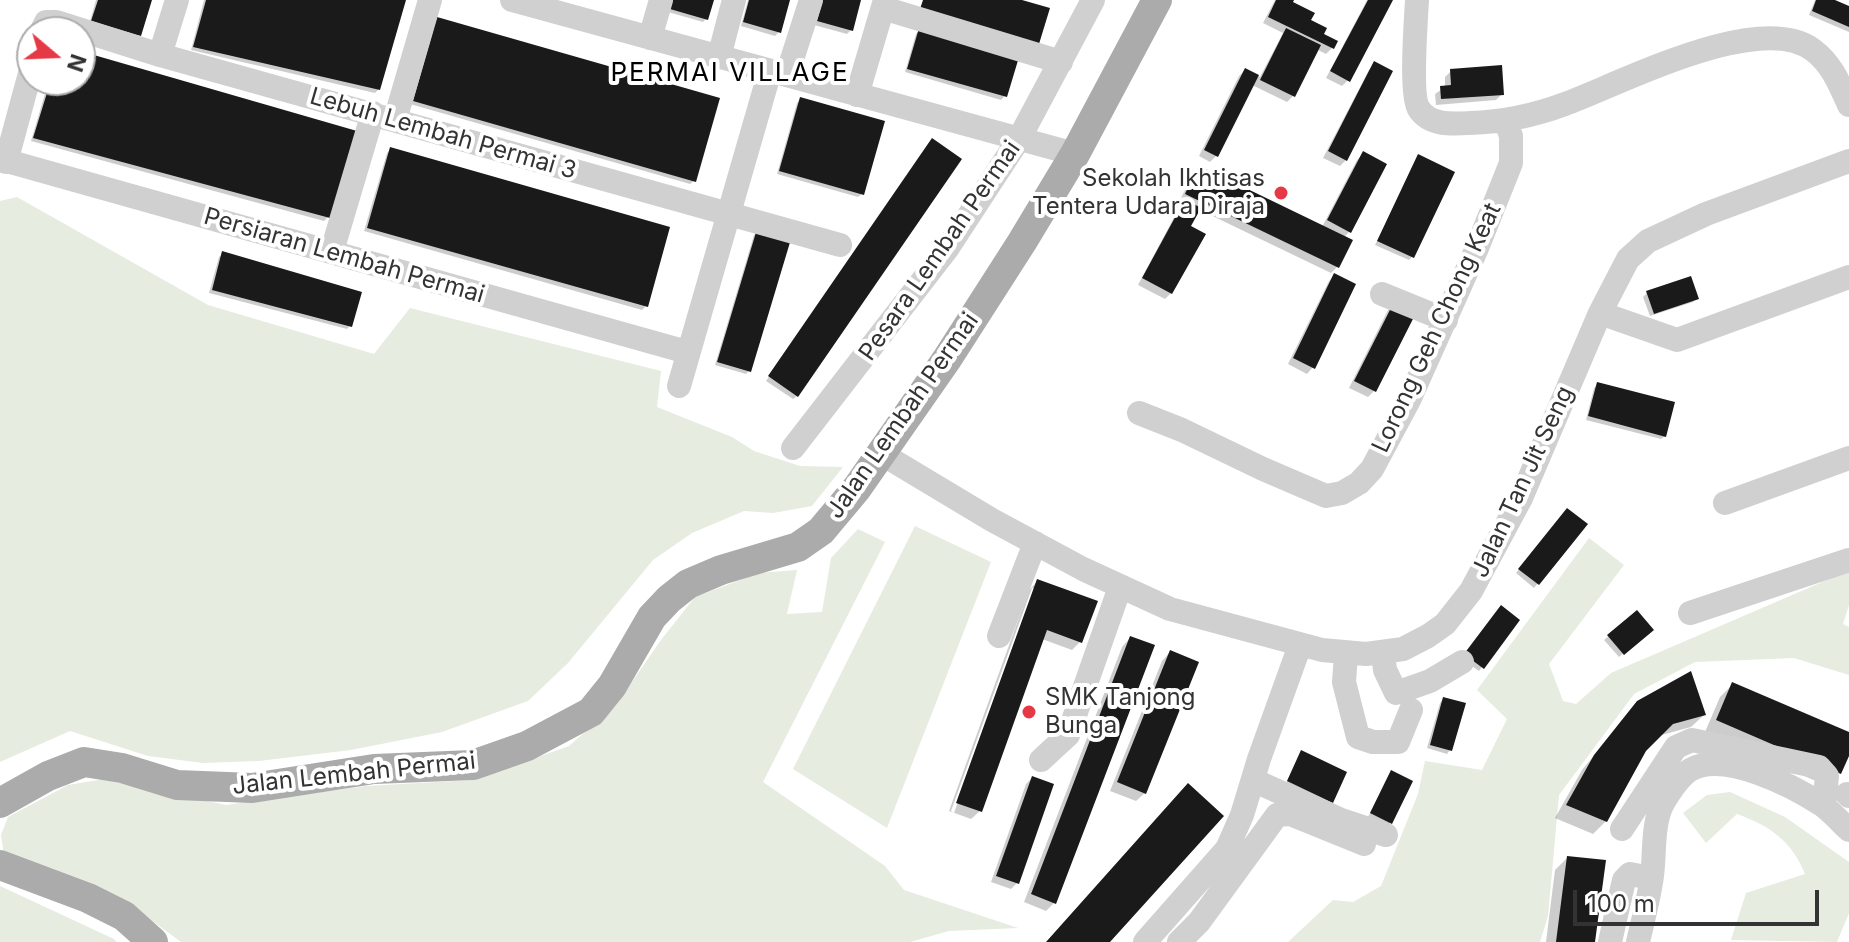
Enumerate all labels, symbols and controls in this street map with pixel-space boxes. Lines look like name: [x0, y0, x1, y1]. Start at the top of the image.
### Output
north arrow: [16, 16, 96, 96]
text: N: [62, 51, 92, 75]
district label: PERMAI VILLAGE: [610, 57, 850, 89]
street label: Lebuh Lembah Permai 3: [306, 82, 580, 186]
street label: Pesara Lembah Permai: [853, 136, 1027, 366]
place label: Sekolah Ikhtisas Tentera Udara Diraja: [1032, 165, 1265, 221]
marker: Sekolah Ikhtisas Tentera Udara Diraja: [1272, 184, 1290, 202]
street label: Lorong Geh Chong Keat: [1366, 199, 1508, 457]
street label: Persiaran Lembah Permai: [200, 202, 488, 310]
street label: Jalan Lembah Permai: [821, 308, 985, 524]
street label: Jalan Tan Jit Seng: [1466, 382, 1580, 582]
place label: SMK Tanjong Bunga: [1045, 684, 1195, 740]
marker: SMK Tanjong Bunga: [1020, 703, 1038, 721]
street label: Jalan Lembah Permai: [231, 747, 477, 801]
scale bar: [1577, 874, 1823, 924]
text: 100 m: [1587, 889, 1655, 918]

